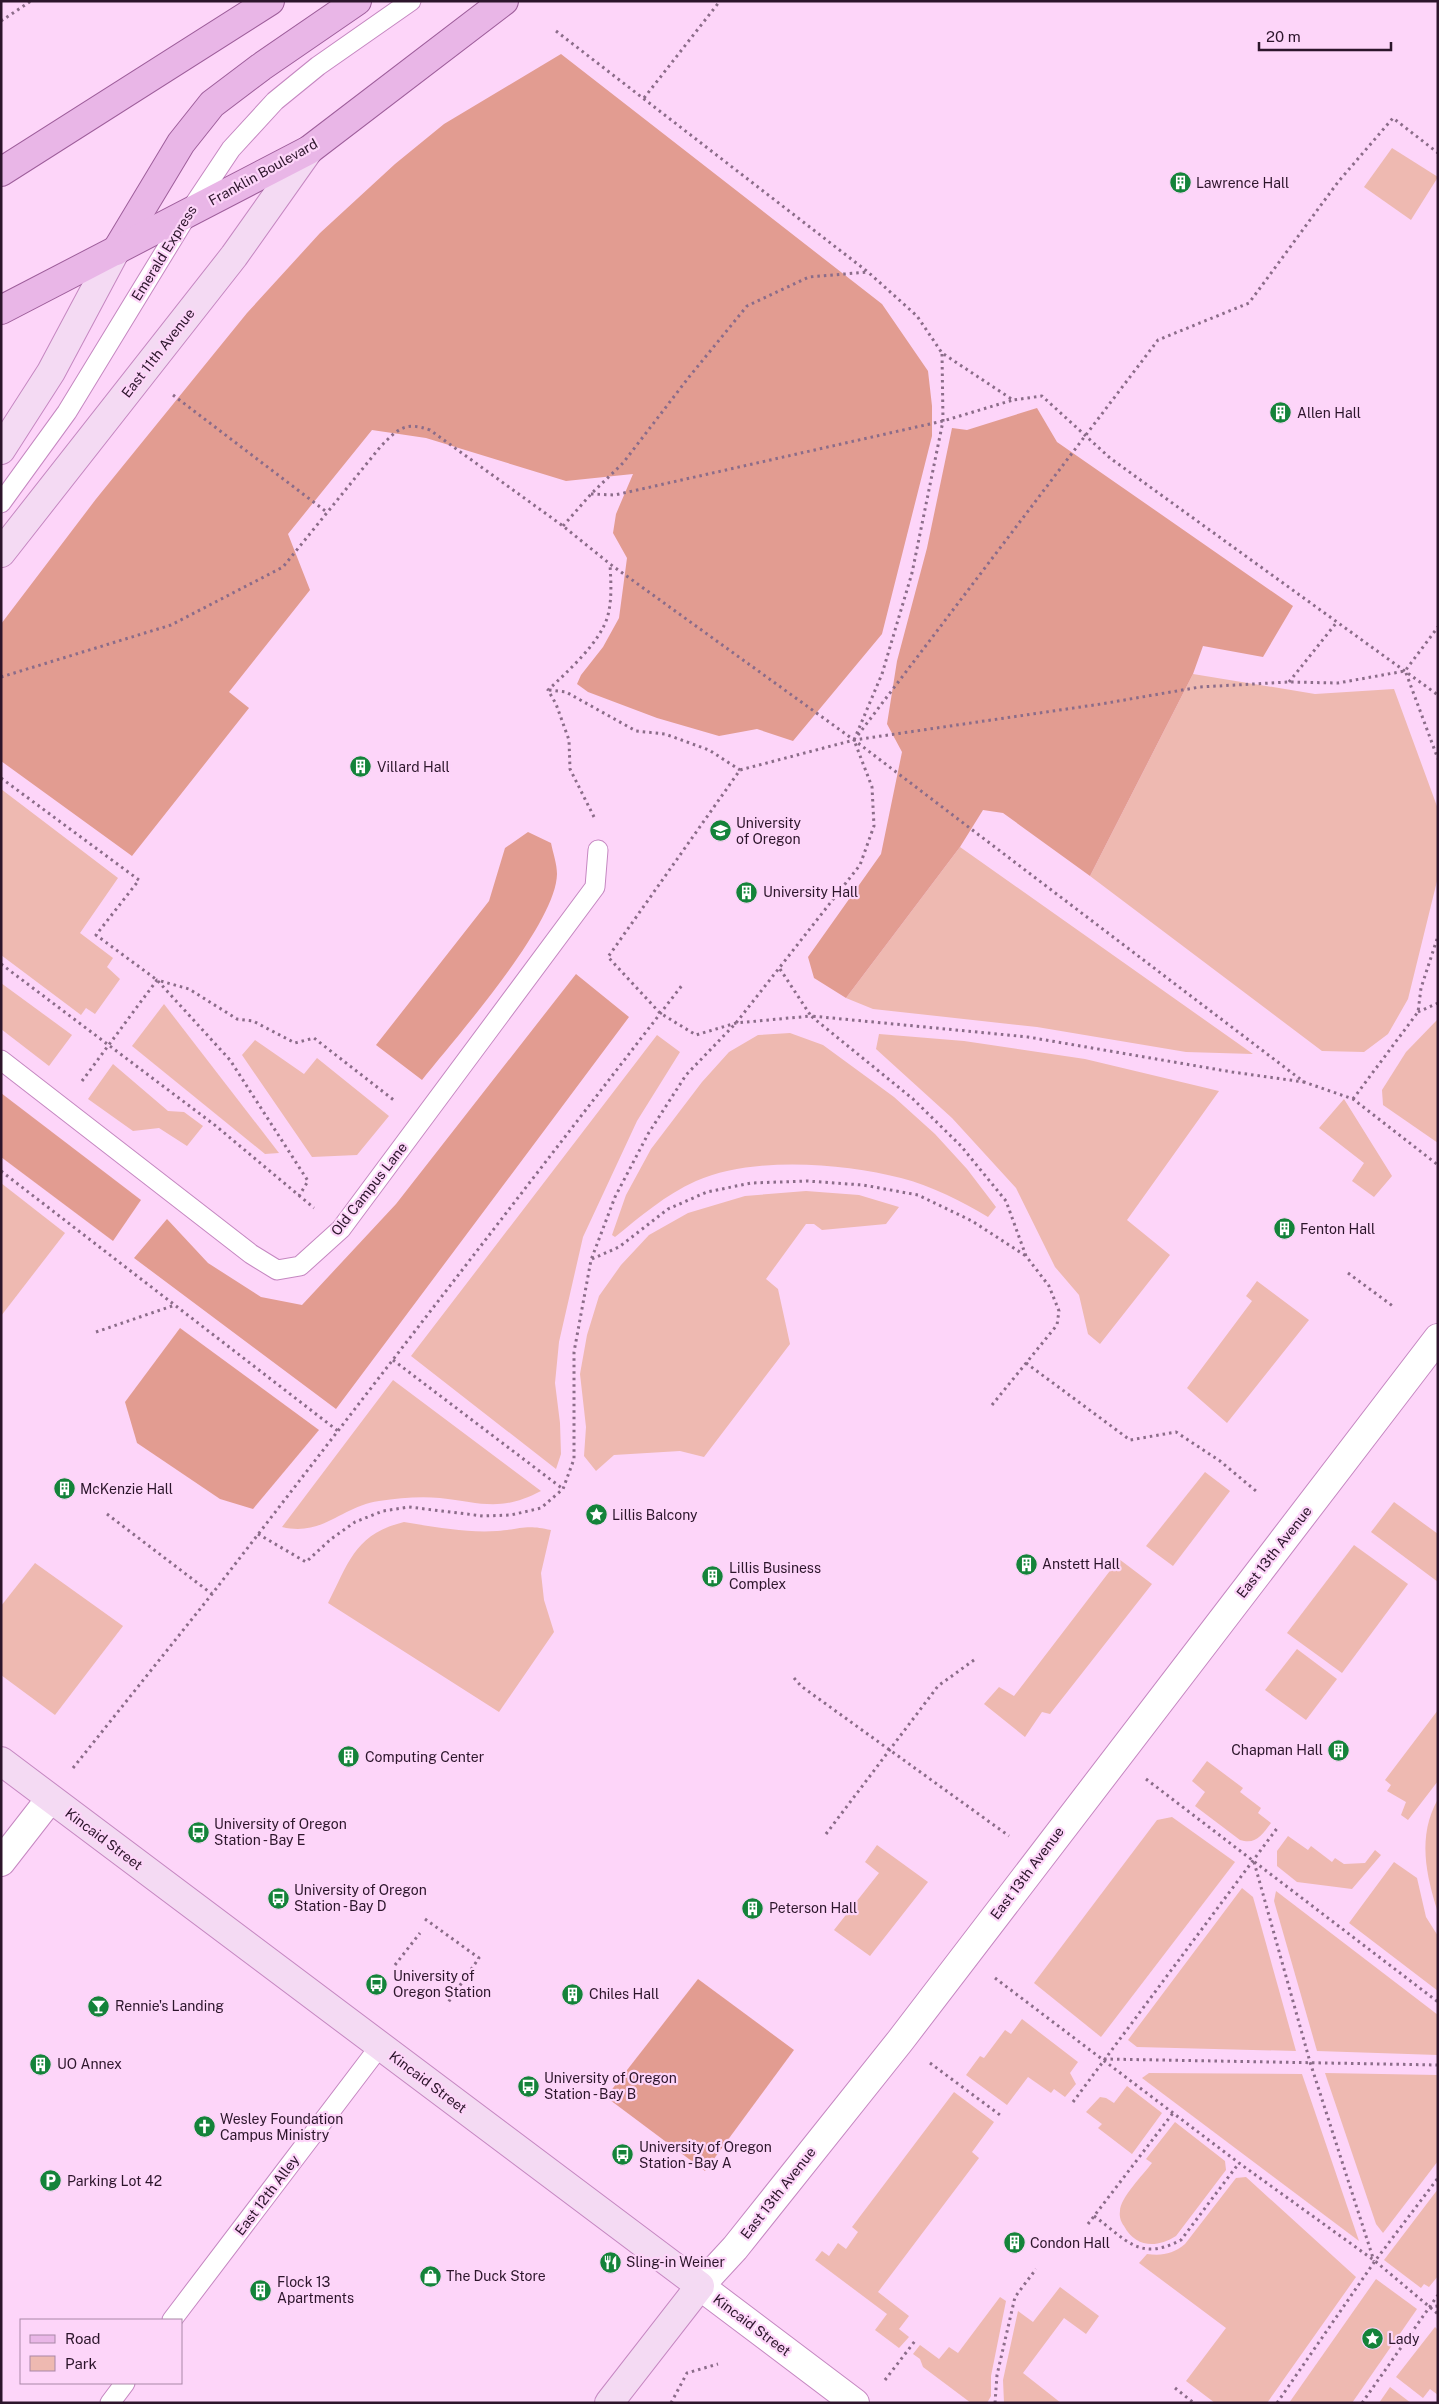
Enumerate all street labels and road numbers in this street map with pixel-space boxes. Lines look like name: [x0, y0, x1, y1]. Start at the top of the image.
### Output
street label: Franklin Boulevard: [206, 135, 320, 209]
street label: Emerald Express: [128, 202, 200, 304]
street label: East 11th Avenue: [118, 305, 198, 401]
street label: Old Campus Lane: [328, 1139, 410, 1239]
street label: East 13th Avenue: [1233, 1503, 1315, 1601]
street label: Kincaid Street: [62, 1805, 146, 1873]
street label: East 13th Avenue: [987, 1824, 1067, 1922]
street label: Kincaid Street: [386, 2048, 470, 2116]
street label: East 13th Avenue: [737, 2144, 819, 2242]
street label: East 12th Alley: [232, 2151, 303, 2238]
street label: Kincaid Street: [710, 2291, 794, 2359]

